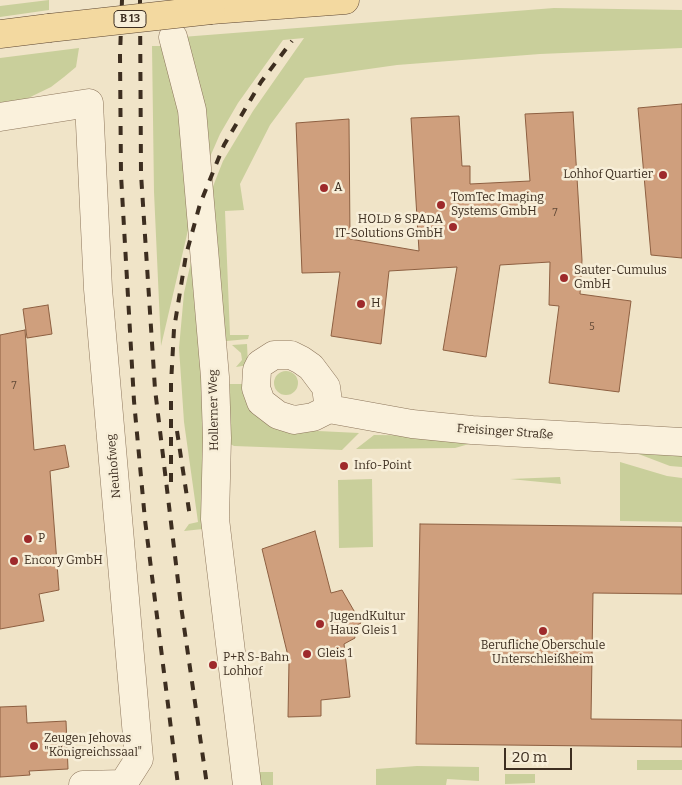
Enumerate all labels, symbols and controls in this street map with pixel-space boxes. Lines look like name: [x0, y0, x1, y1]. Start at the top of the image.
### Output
road number: B 13: [114, 10, 146, 28]
place label: Lohhof Quartier: [563, 168, 653, 182]
marker: Lohhof Quartier: [657, 169, 669, 181]
place label: A: [334, 181, 343, 195]
marker: A: [318, 182, 330, 194]
place label: TomTec Imaging Systems GmbH: [451, 191, 544, 219]
marker: TomTec Imaging Systems GmbH: [435, 199, 447, 211]
house number: 7: [552, 207, 558, 219]
place label: HOLD & SPADA IT-Solutions GmbH: [335, 213, 443, 241]
marker: HOLD & SPADA IT-Solutions GmbH: [447, 221, 459, 233]
place label: Sauter-Cumulus GmbH: [574, 264, 667, 292]
marker: Sauter-Cumulus GmbH: [558, 272, 570, 284]
place label: H: [371, 297, 381, 311]
marker: H: [355, 298, 367, 310]
house number: 5: [589, 321, 595, 333]
street label: Hollerner Weg: [206, 369, 222, 451]
house number: 7: [11, 380, 17, 392]
street label: Freisinger Straße: [456, 421, 554, 443]
street label: Neuhofweg: [104, 433, 124, 499]
place label: Info-Point: [354, 459, 412, 473]
marker: Info-Point: [338, 460, 350, 472]
place label: P: [38, 532, 45, 546]
marker: P: [22, 533, 34, 545]
place label: Encory GmbH: [24, 554, 103, 568]
marker: Encory GmbH: [8, 555, 20, 567]
place label: JugendKultur Haus Gleis 1: [330, 610, 405, 638]
marker: JugendKultur Haus Gleis 1: [314, 618, 326, 630]
marker: Berufliche Oberschule Unterschleißheim: [537, 625, 549, 637]
place label: Berufliche Oberschule Unterschleißheim: [481, 639, 605, 667]
place label: Gleis 1: [317, 647, 352, 661]
marker: Gleis 1: [301, 648, 313, 660]
place label: P+R S-Bahn Lohhof: [223, 651, 289, 679]
marker: P+R S-Bahn Lohhof: [207, 659, 219, 671]
place label: Zeugen Jehovas "Königreichssaal": [44, 732, 142, 760]
scale bar: [507, 738, 574, 770]
marker: Zeugen Jehovas "Königreichssaal": [28, 740, 40, 752]
text: 20 m: [512, 748, 547, 766]

